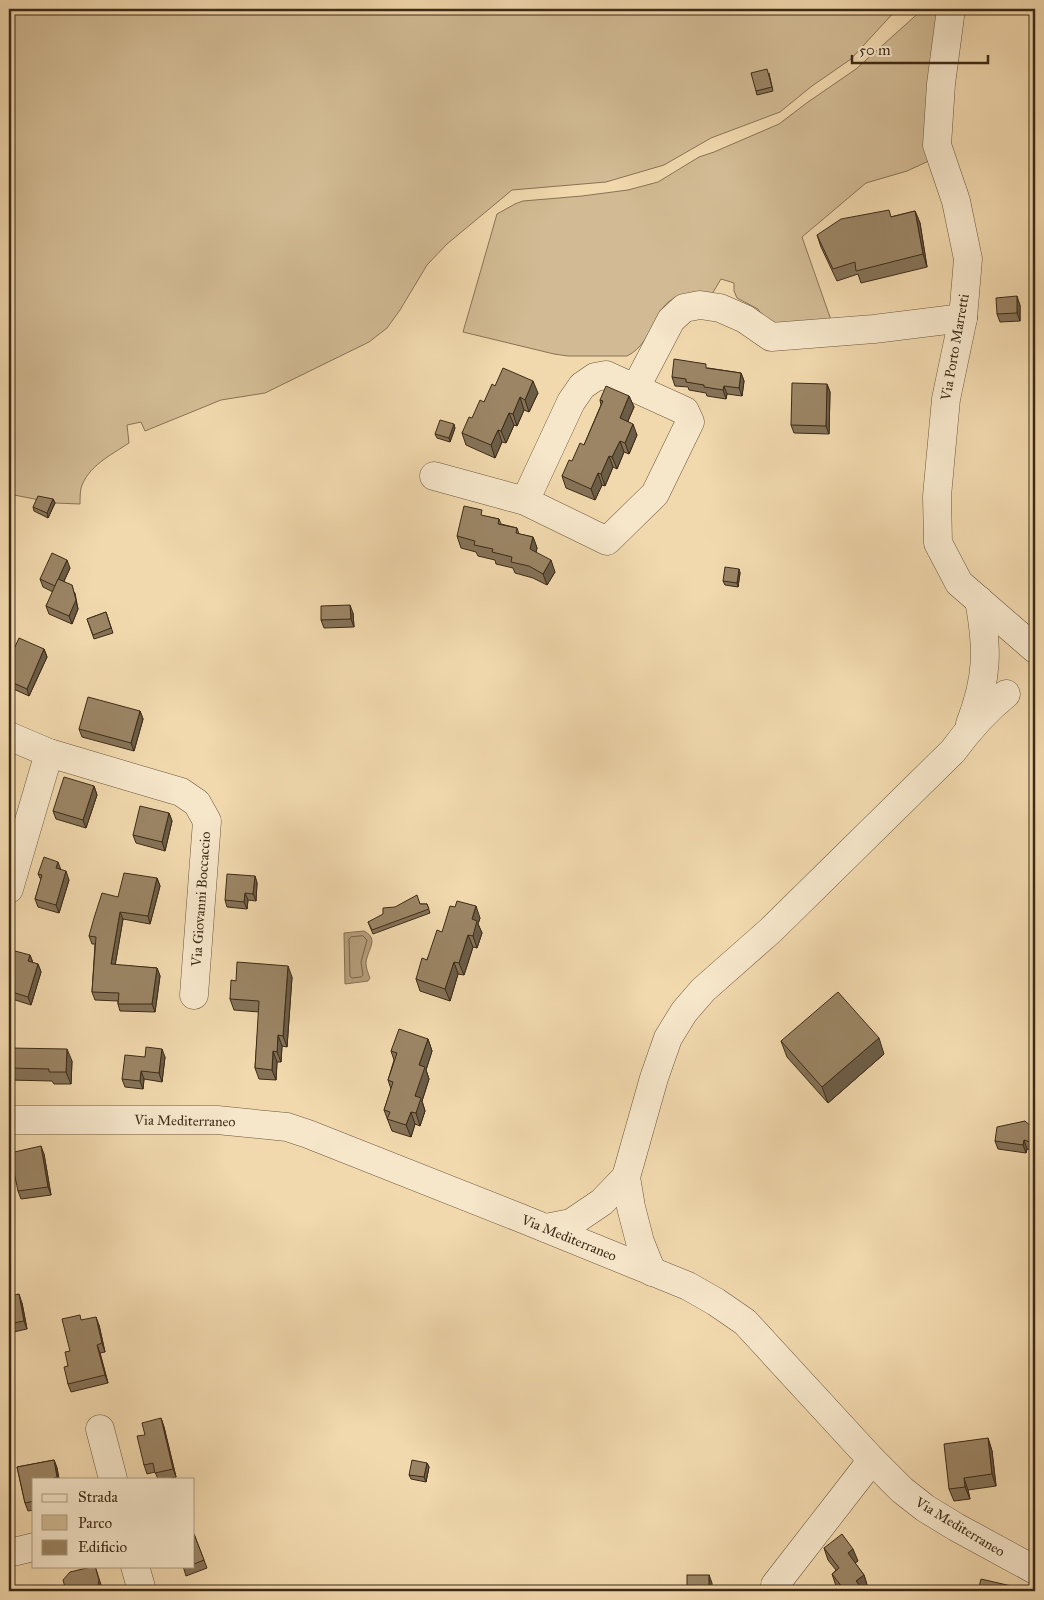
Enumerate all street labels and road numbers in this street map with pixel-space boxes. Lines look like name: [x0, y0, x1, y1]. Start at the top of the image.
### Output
street label: Via Porto Marretti: [937, 292, 973, 403]
street label: Via Giovanni Boccaccio: [188, 831, 214, 968]
street label: Via Mediterraneo: [133, 1112, 236, 1130]
street label: Via Mediterraneo: [518, 1211, 619, 1265]
street label: Via Mediterraneo: [911, 1493, 1008, 1560]

